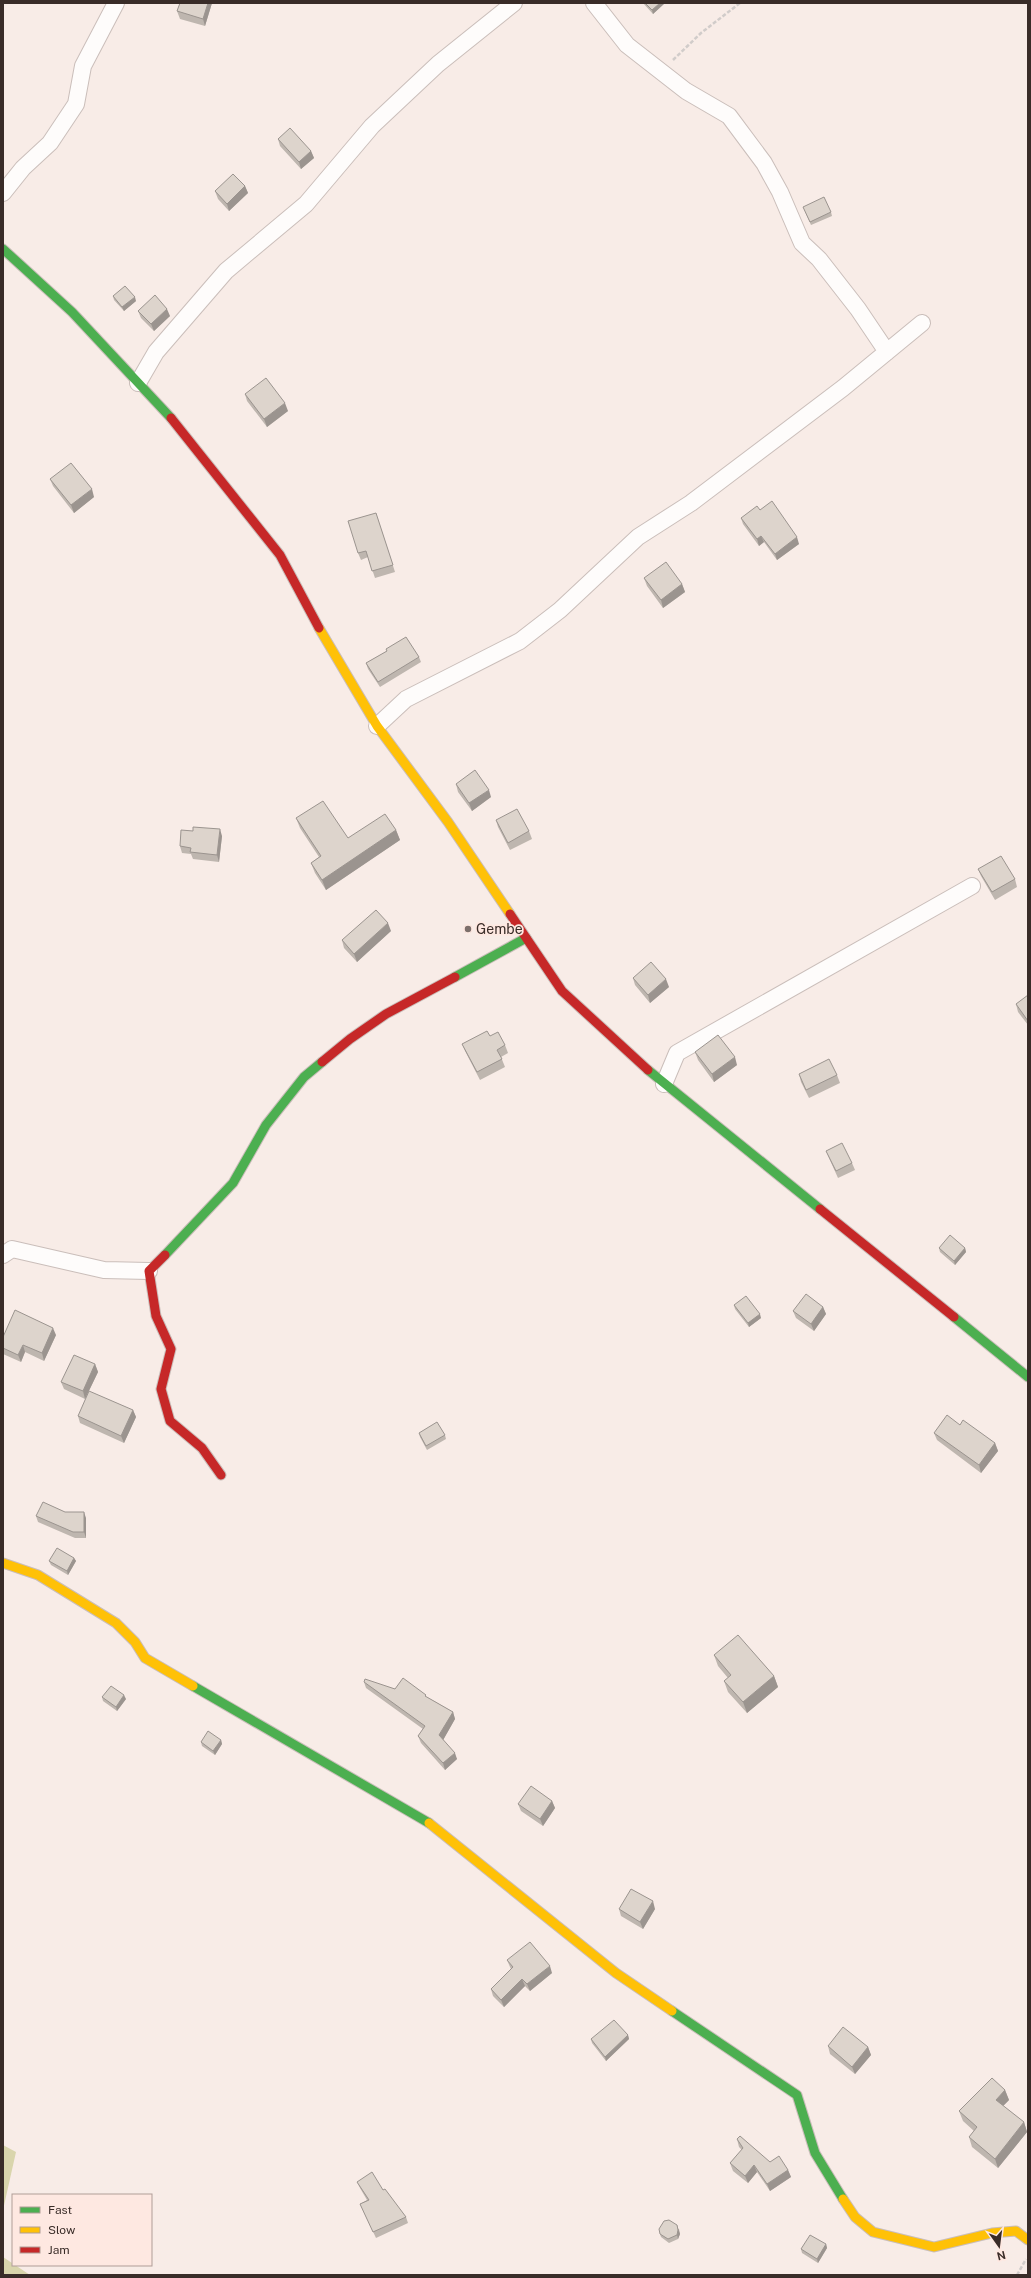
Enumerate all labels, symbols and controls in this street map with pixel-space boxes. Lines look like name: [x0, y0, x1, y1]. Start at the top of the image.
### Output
place label: Gembe: [476, 921, 523, 937]
marker: Gembe: [463, 924, 473, 934]
legend: [12, 2194, 152, 2266]
text: Fast: [48, 2203, 73, 2217]
text: Slow: [48, 2223, 76, 2237]
north arrow: [979, 2226, 1019, 2266]
text: Jam: [48, 2243, 70, 2257]
text: N: [996, 2249, 1007, 2263]

